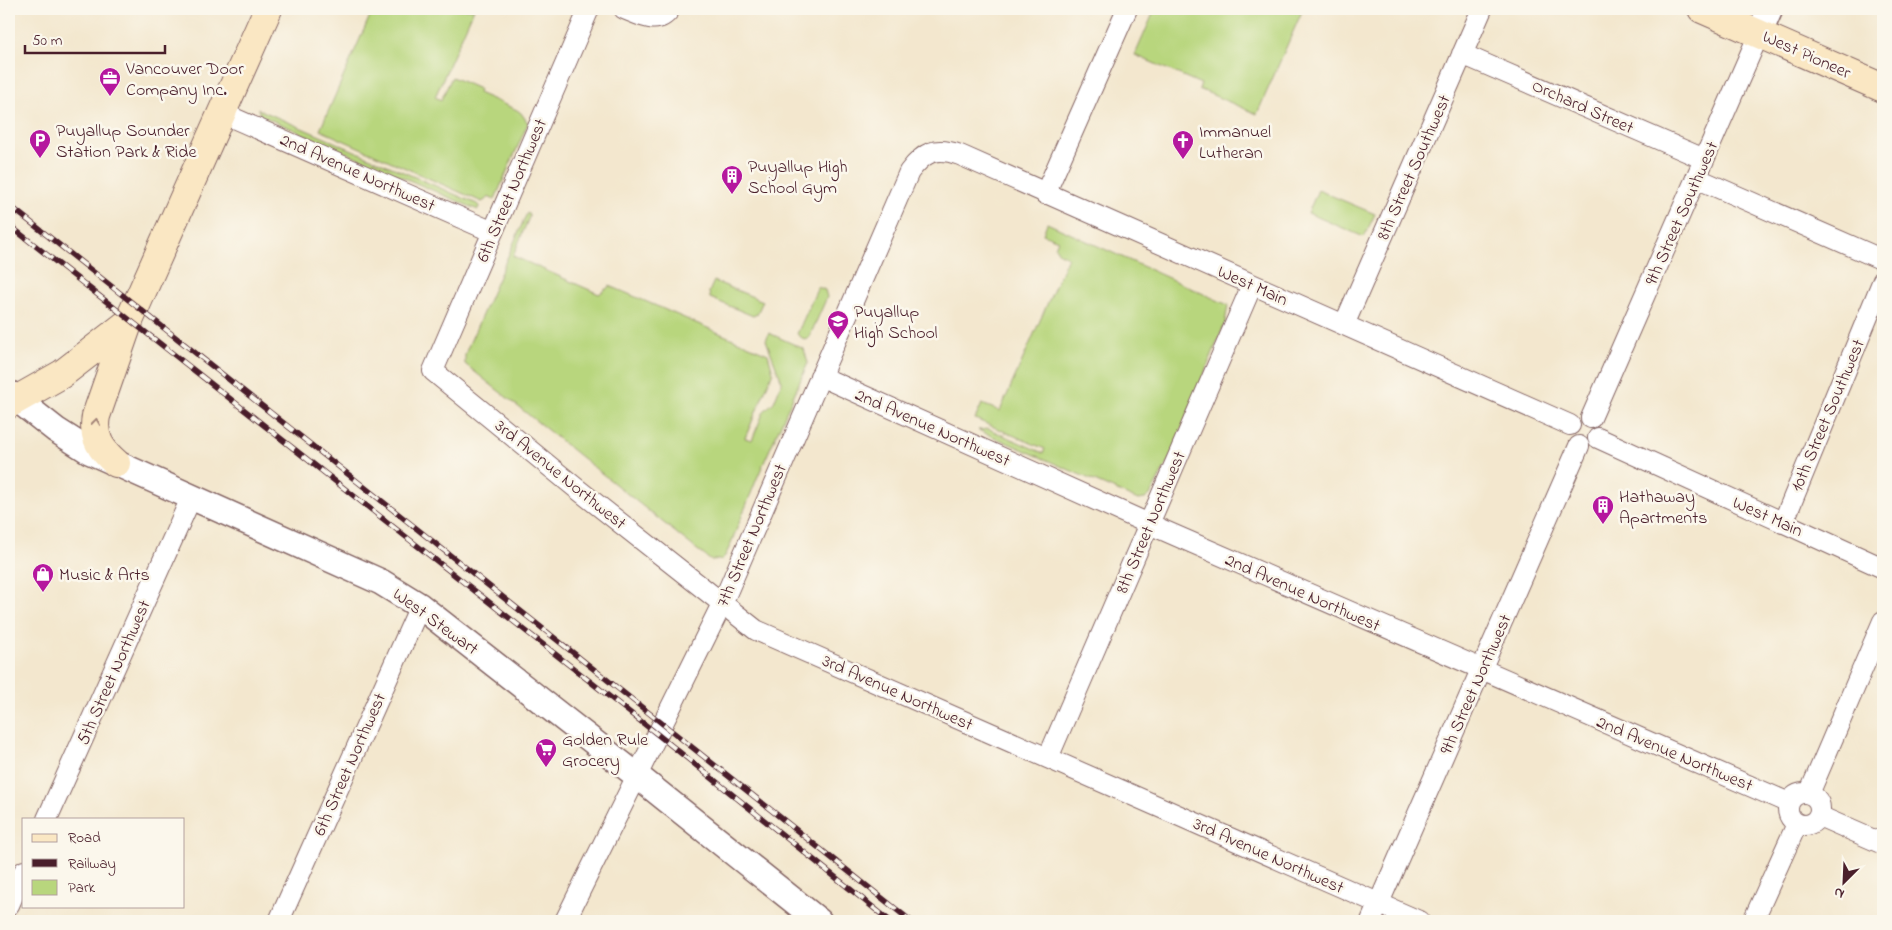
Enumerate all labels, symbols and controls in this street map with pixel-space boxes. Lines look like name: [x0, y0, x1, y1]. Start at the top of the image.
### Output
scale bar: [25, 22, 165, 54]
street label: West Pioneer: [1758, 25, 1855, 87]
text: 50 m: [32, 30, 63, 52]
place label: Vancouver Door Company Inc.: [125, 57, 244, 104]
office icon: Vancouver Door Company Inc.: [98, 66, 122, 97]
street label: Orchard Street: [1527, 74, 1637, 142]
street label: 8th Street Southwest: [1371, 91, 1459, 245]
street label: 6th Street Northwest: [471, 115, 555, 267]
place label: Puyallup Sounder Station Park & Ride: [56, 119, 197, 166]
place label: Immanuel Lutheran: [1199, 120, 1271, 167]
parking icon: Puyallup Sounder Station Park & Ride: [28, 128, 52, 159]
street label: 2nd Avenue Northwest: [275, 128, 439, 220]
church icon: Immanuel Lutheran: [1171, 129, 1195, 160]
street label: 9th Street Southwest: [1639, 138, 1726, 290]
place label: Puyallup High School Gym: [748, 155, 848, 202]
building icon: Puyallup High School Gym: [720, 164, 744, 195]
street label: West Main: [1213, 260, 1292, 314]
place label: Puyallup High School: [854, 300, 937, 348]
school or university icon: Puyallup High School: [826, 309, 850, 340]
street label: 10th Street Southwest: [1785, 336, 1873, 496]
street label: 2nd Avenue Northwest: [850, 383, 1014, 475]
street label: 3rd Avenue Northwest: [488, 414, 631, 537]
one-way arrow: [90, 417, 101, 425]
street label: 8th Street Northwest: [1110, 448, 1194, 598]
street label: 7th Street Northwest: [711, 460, 795, 611]
place label: Hathaway Apartments: [1619, 485, 1707, 532]
street label: West Main: [1728, 491, 1807, 545]
building icon: Hathaway Apartments: [1591, 494, 1615, 525]
street label: 2nd Avenue Northwest: [1220, 548, 1384, 640]
shop icon: Music & Arts: [31, 562, 55, 593]
place label: Music & Arts: [59, 563, 150, 589]
street label: West Stewart: [387, 583, 483, 663]
street label: 5th Street Northwest: [71, 596, 158, 749]
street label: 9th Street Northwest: [1434, 610, 1519, 759]
street label: 3rd Avenue Northwest: [818, 649, 977, 739]
street label: 6th Street Northwest: [308, 689, 394, 840]
street label: 2nd Avenue Northwest: [1592, 710, 1756, 800]
place label: Golden Rule Grocery: [562, 728, 649, 775]
supermarket icon: Golden Rule Grocery: [534, 737, 558, 768]
street label: 3rd Avenue Northwest: [1189, 812, 1348, 902]
legend: [22, 818, 185, 908]
text: Road: [68, 827, 101, 849]
text: Railway: [68, 853, 116, 876]
north arrow: [1820, 858, 1870, 908]
text: Park: [68, 877, 96, 899]
text: N: [1831, 881, 1848, 904]

